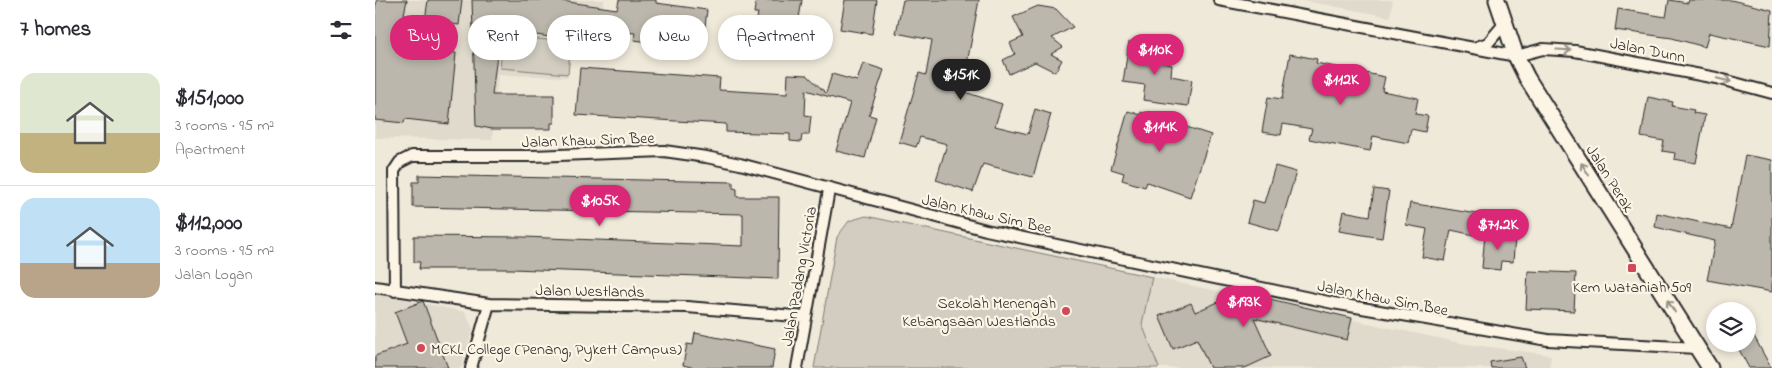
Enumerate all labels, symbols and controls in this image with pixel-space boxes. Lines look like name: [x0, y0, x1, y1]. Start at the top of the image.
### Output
text: 7 homes: [20, 15, 91, 45]
chip: Buy: [390, 15, 458, 60]
chip: Rent: [468, 15, 537, 60]
chip: Filters: [547, 15, 630, 60]
chip: New: [640, 15, 708, 60]
chip: Apartment: [718, 15, 833, 60]
icon: filters: [327, 16, 355, 44]
street label: Jalan Dunn: [1608, 32, 1687, 70]
pin: $110K: [1120, 34, 1190, 76]
text: $110K: [1138, 38, 1172, 62]
one-way arrow: [1556, 46, 1572, 55]
pin: $151K: [926, 58, 996, 101]
text: $151K: [943, 63, 979, 87]
pin: $112K: [1306, 64, 1376, 106]
text: $112K: [1323, 68, 1359, 92]
one-way arrow: [1715, 76, 1731, 85]
text: $151,000: [175, 84, 244, 114]
icon: home: [60, 93, 120, 153]
pin: $114K: [1125, 110, 1195, 153]
text: 3 rooms · 95 m²: [175, 114, 274, 138]
text: $114K: [1143, 115, 1177, 139]
street label: Jalan Khaw Sim Bee: [521, 127, 656, 155]
text: Apartment: [175, 138, 245, 162]
street label: Jalan Perak: [1579, 141, 1640, 218]
one-way arrow: [1579, 162, 1589, 176]
pin: $105K: [565, 184, 635, 227]
street label: Jalan Khaw Sim Bee: [919, 188, 1055, 242]
text: $105K: [581, 189, 619, 213]
street label: Jalan Padang Victoria: [776, 204, 824, 348]
pin: $71.2K: [1457, 208, 1539, 251]
text: $112,000: [175, 209, 242, 239]
text: $71.2K: [1478, 213, 1518, 237]
icon: home: [60, 218, 120, 278]
text: 3 rooms · 95 m²: [175, 239, 274, 263]
marker: Kem Wataniah 509: [1626, 262, 1638, 274]
text: Jalan Logan: [175, 263, 253, 287]
street label: Jalan Khaw Sim Bee: [1315, 275, 1451, 324]
place label: Kem Wataniah 509: [1573, 276, 1691, 300]
street label: Jalan Westlands: [535, 279, 645, 305]
pin: $193K: [1209, 286, 1279, 328]
text: $193K: [1227, 290, 1261, 314]
place label: Sekolah Menengah Kebangsaan Westlands: [902, 292, 1056, 334]
one-way arrow: [1666, 300, 1676, 314]
map controls: [1706, 302, 1756, 352]
button: layers: [1706, 302, 1756, 352]
marker: Sekolah Menengah Kebangsaan Westlands: [1060, 305, 1072, 317]
place label: MCKL College (Penang, Pykett Campus): [431, 338, 682, 362]
marker: MCKL College (Penang, Pykett Campus): [415, 342, 427, 354]

